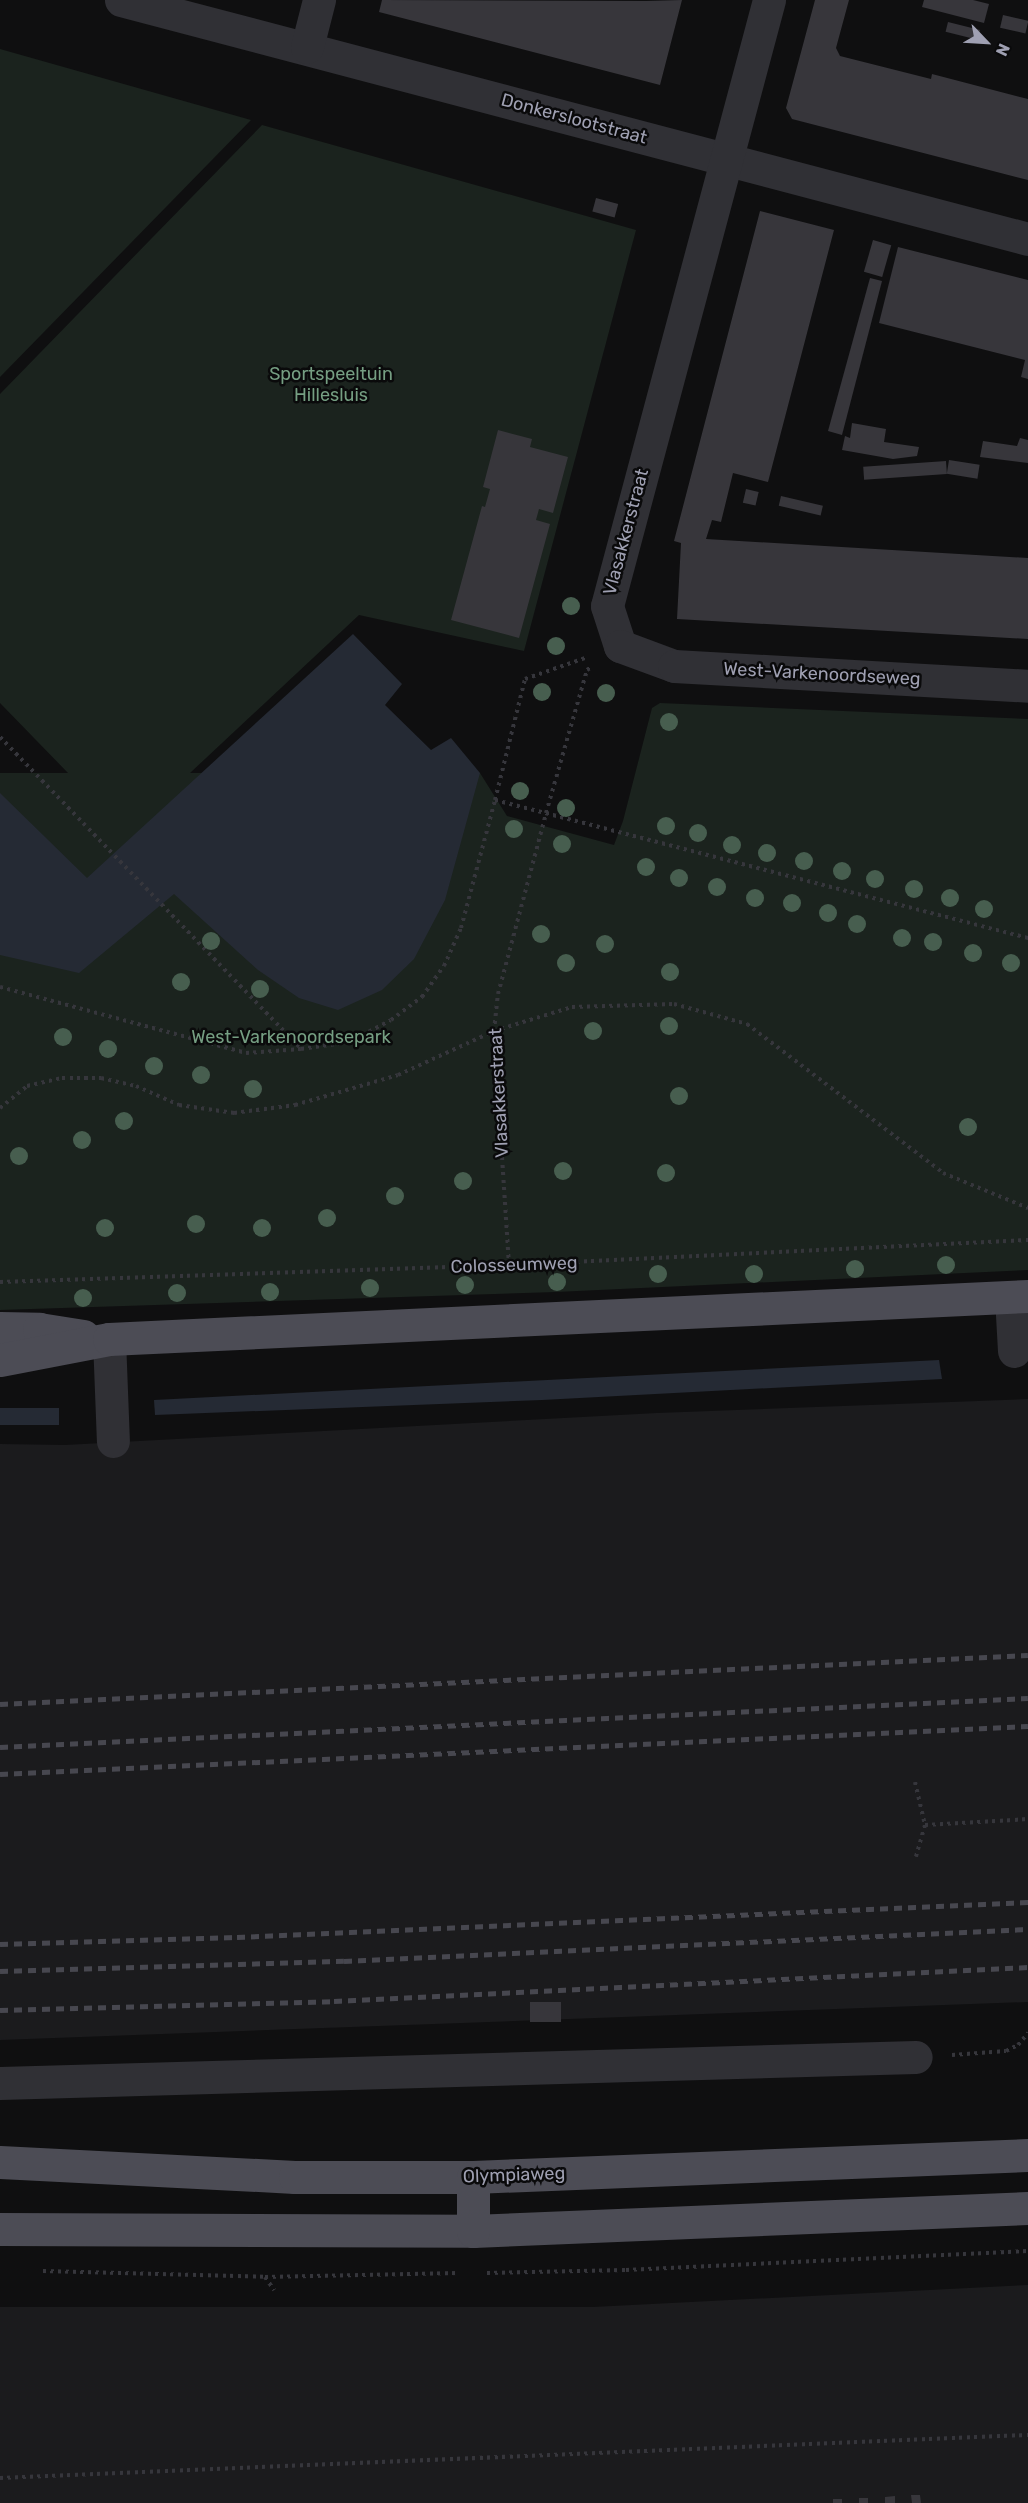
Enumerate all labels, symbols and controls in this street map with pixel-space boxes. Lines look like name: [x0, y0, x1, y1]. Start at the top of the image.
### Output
north arrow: [956, 12, 1016, 72]
text: N: [992, 41, 1014, 59]
street label: Donkerslootstraat: [499, 89, 649, 149]
park label: Sportspeeltuin Hillesluis: [269, 364, 393, 406]
street label: Vlasakkerstraat: [599, 466, 653, 598]
street label: West-Varkenoordseweg: [723, 658, 921, 690]
park label: West-Varkenoordsepark: [191, 1026, 391, 1048]
street label: Vlasakkerstraat: [485, 1028, 513, 1158]
street label: Colosseumweg: [450, 1252, 578, 1278]
street label: Olympiaweg: [462, 2162, 566, 2188]

